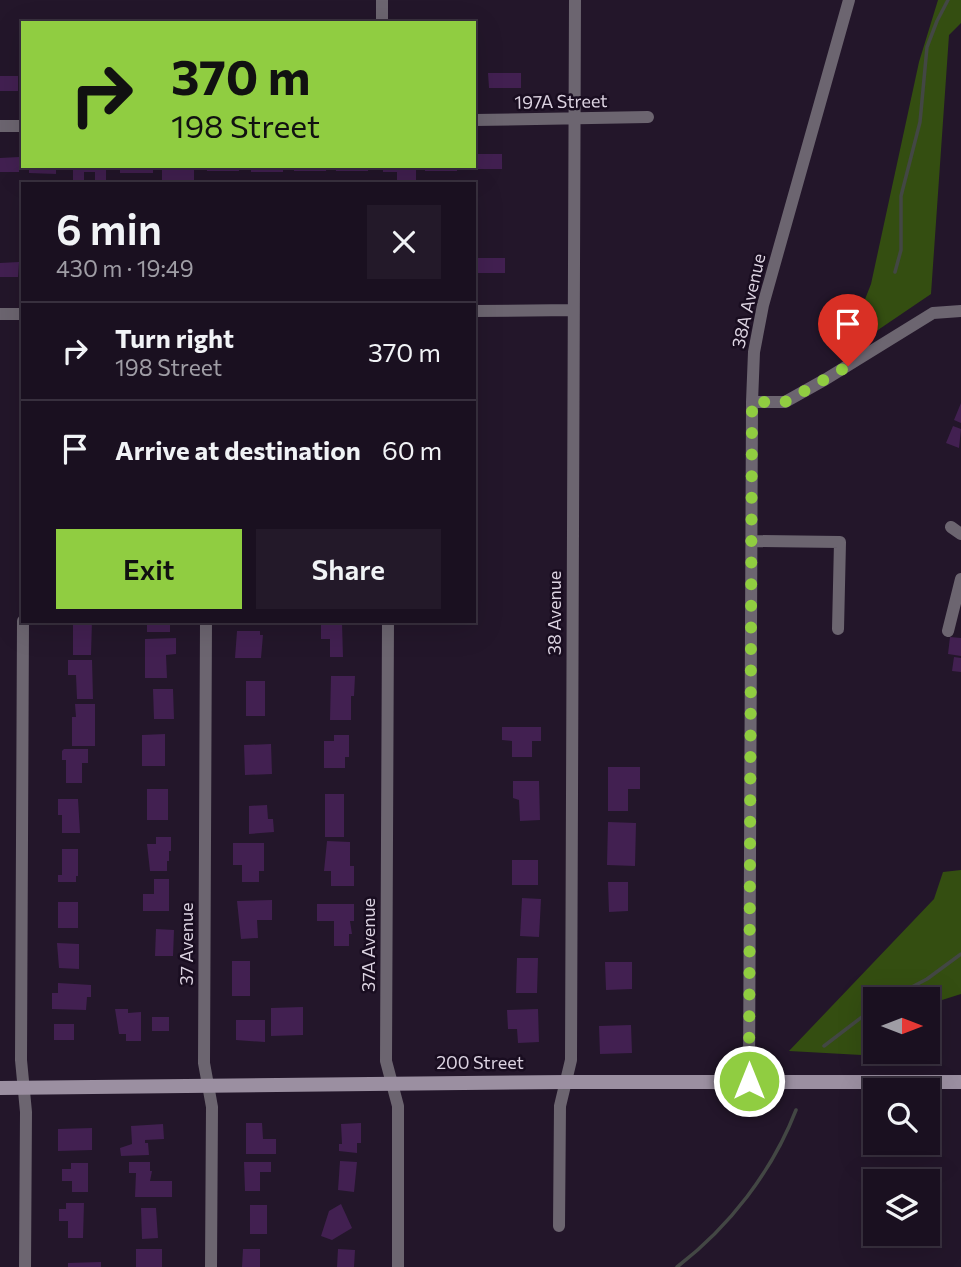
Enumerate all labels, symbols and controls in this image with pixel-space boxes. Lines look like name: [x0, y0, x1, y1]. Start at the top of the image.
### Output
text: 370 m: [171, 45, 310, 105]
icon: right: [56, 49, 147, 140]
street label: 197A Street: [514, 89, 608, 113]
text: 198 Street: [171, 105, 320, 145]
text: 6 min: [56, 202, 162, 254]
button: close: [367, 205, 441, 279]
street label: 38A Avenue: [726, 251, 770, 350]
text: 430 m · 19:49: [56, 254, 194, 282]
pin: [818, 294, 878, 366]
icon: arrive: [829, 305, 867, 343]
text: Turn right: [115, 322, 234, 353]
icon: right: [56, 332, 94, 370]
text: 370 m: [368, 336, 441, 367]
text: 198 Street: [115, 353, 222, 381]
icon: arrive: [56, 430, 94, 468]
text: Arrive at destination: [115, 434, 361, 465]
text: 60 m: [382, 434, 442, 465]
button: Exit: [56, 529, 242, 609]
button: Share: [256, 529, 441, 609]
street label: 38 Avenue: [543, 571, 565, 655]
street label: 37A Avenue: [357, 898, 379, 992]
street label: 37 Avenue: [175, 902, 197, 986]
north arrow: [863, 987, 940, 1064]
map controls: [863, 987, 940, 1246]
position arrow: [712, 1044, 786, 1118]
street label: 200 Street: [436, 1051, 524, 1073]
button: search: [863, 1078, 940, 1155]
button: layers: [863, 1169, 940, 1246]

